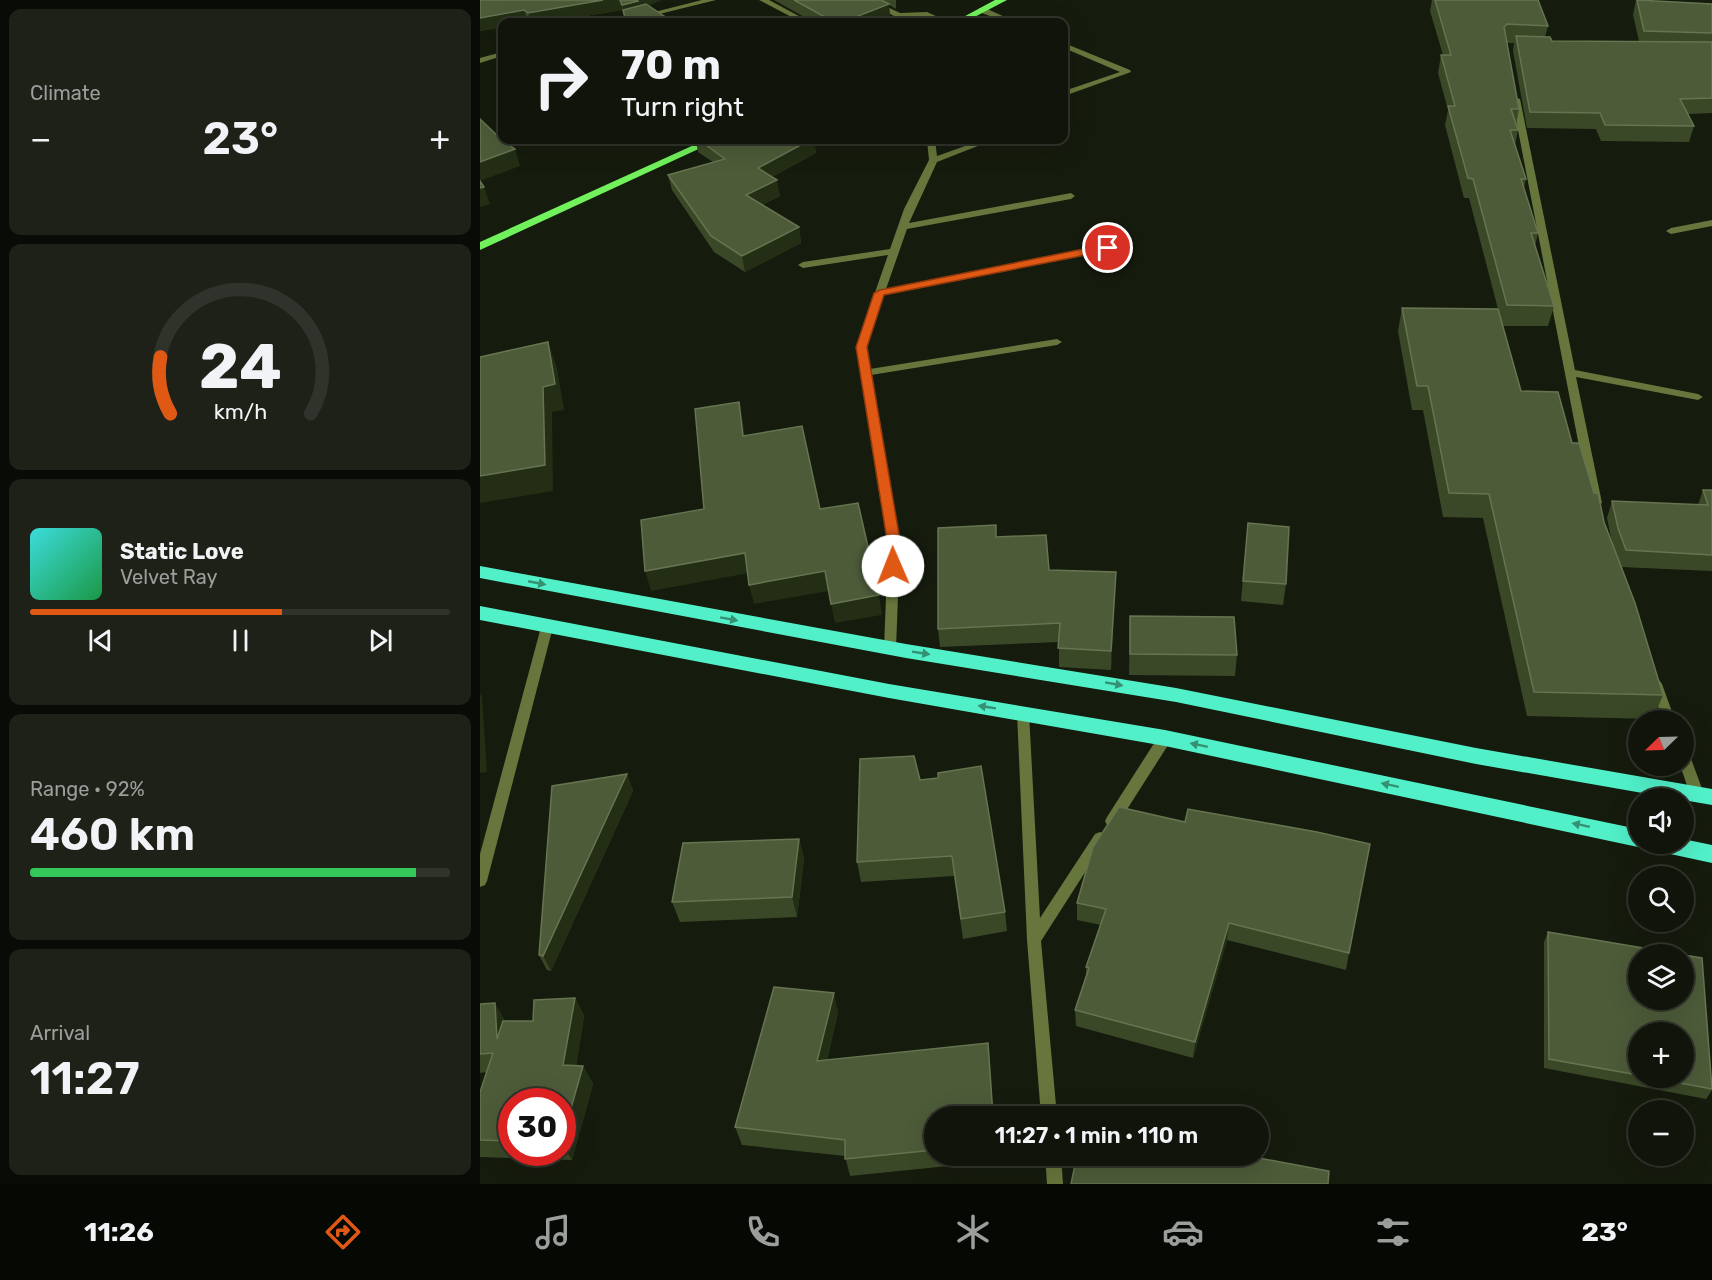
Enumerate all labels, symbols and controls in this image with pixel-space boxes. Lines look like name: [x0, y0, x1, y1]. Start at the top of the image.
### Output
text: 70 m: [621, 40, 721, 90]
icon: right: [522, 42, 600, 120]
text: Climate: [30, 81, 101, 105]
text: Turn right: [621, 91, 744, 123]
text: 23°: [203, 112, 278, 165]
text: −: [30, 119, 51, 158]
text: +: [429, 119, 450, 158]
pin: [1082, 222, 1133, 273]
icon: arrive: [1091, 231, 1124, 264]
text: 24: [199, 330, 281, 404]
text: km/h: [213, 399, 267, 424]
position arrow: [861, 534, 925, 598]
text: Static Love: [120, 538, 244, 565]
text: Velvet Ray: [120, 565, 218, 589]
one-way arrow: [528, 579, 547, 588]
one-way arrow: [720, 615, 739, 624]
icon: previous: [84, 624, 117, 657]
icon: pause: [224, 624, 257, 657]
icon: next: [364, 624, 397, 657]
one-way arrow: [912, 649, 931, 658]
one-way arrow: [1104, 680, 1123, 689]
one-way arrow: [977, 702, 996, 711]
north arrow: [1628, 710, 1694, 776]
map controls: [1628, 710, 1694, 1166]
one-way arrow: [1189, 740, 1208, 749]
text: Range · 92%: [30, 777, 145, 801]
one-way arrow: [1380, 780, 1399, 789]
button: sound: [1628, 788, 1694, 854]
text: 460 km: [30, 808, 195, 861]
one-way arrow: [1572, 820, 1590, 830]
button: search: [1628, 866, 1694, 932]
button: layers: [1628, 944, 1694, 1010]
text: Arrival: [30, 1021, 90, 1045]
button: +: [1628, 1022, 1694, 1088]
text: 11:27: [30, 1052, 140, 1105]
speed limit sign: 30: [498, 1088, 576, 1166]
button: −: [1628, 1100, 1694, 1166]
text: 11:27 · 1 min · 110 m: [995, 1122, 1198, 1149]
icon: directions: [322, 1211, 364, 1253]
icon: music: [532, 1211, 574, 1253]
icon: phone: [742, 1211, 784, 1253]
icon: climate: [952, 1211, 994, 1253]
icon: car: [1162, 1211, 1204, 1253]
icon: filters: [1372, 1211, 1414, 1253]
text: 11:26: [84, 1216, 154, 1248]
text: 23°: [1582, 1216, 1628, 1248]

